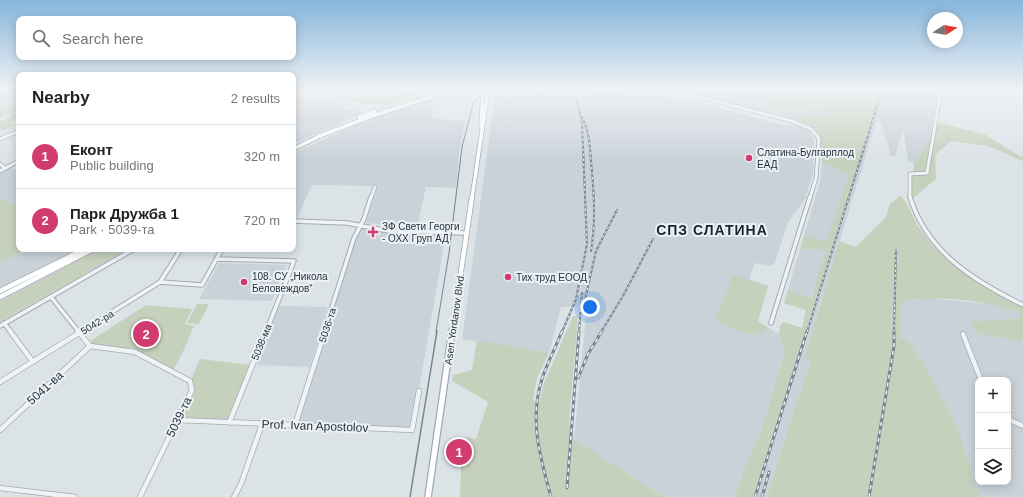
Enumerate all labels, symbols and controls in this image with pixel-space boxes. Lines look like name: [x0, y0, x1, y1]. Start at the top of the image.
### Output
north arrow: [927, 12, 963, 48]
search box: [16, 16, 296, 60]
icon: search: [30, 27, 52, 49]
text: Search here: [62, 30, 144, 47]
text: Nearby: [32, 88, 90, 107]
text: 2 results: [231, 91, 280, 106]
text: Еконт: [70, 141, 113, 158]
place label: Слатина-Булгарплод ЕАД: [757, 147, 854, 170]
text: 1: [41, 149, 49, 164]
text: 320 m: [244, 149, 280, 164]
marker: Слатина-Булгарплод ЕАД: [744, 153, 754, 163]
text: Public building: [70, 158, 154, 173]
text: Парк Дружба 1: [70, 205, 179, 222]
text: 2: [41, 213, 49, 228]
text: 720 m: [244, 213, 280, 228]
place label: ЗФ Свети Георги - ОХХ Груп АД: [382, 221, 460, 244]
text: Park · 5039-та: [70, 222, 155, 237]
district label: СПЗ СЛАТИНА: [656, 222, 768, 238]
marker: ЗФ Свети Георги - ОХХ Груп АД: [367, 226, 379, 238]
place label: 108. СУ „Никола Беловеждов“: [252, 271, 328, 294]
marker: Тих труд ЕООД: [503, 272, 513, 282]
place label: Тих труд ЕООД: [516, 272, 587, 283]
street label: Asen Yordanov Blvd.: [443, 273, 466, 366]
marker: 108. СУ „Никола Беловеждов“: [239, 277, 249, 287]
your location: [580, 297, 600, 317]
street label: 5036-та: [317, 306, 338, 344]
street label: 5042-ра: [79, 308, 116, 337]
pin: 2: [133, 319, 159, 349]
street label: 5038-ма: [249, 322, 274, 362]
street label: 5041-ва: [24, 368, 66, 408]
map controls: [975, 377, 1011, 485]
button: +: [975, 377, 1011, 413]
street label: 5039-та: [163, 394, 195, 439]
button: −: [975, 413, 1011, 449]
street label: Prof. Ivan Apostolov: [261, 417, 369, 435]
pin: 1: [446, 437, 472, 467]
button: layers: [975, 449, 1011, 485]

